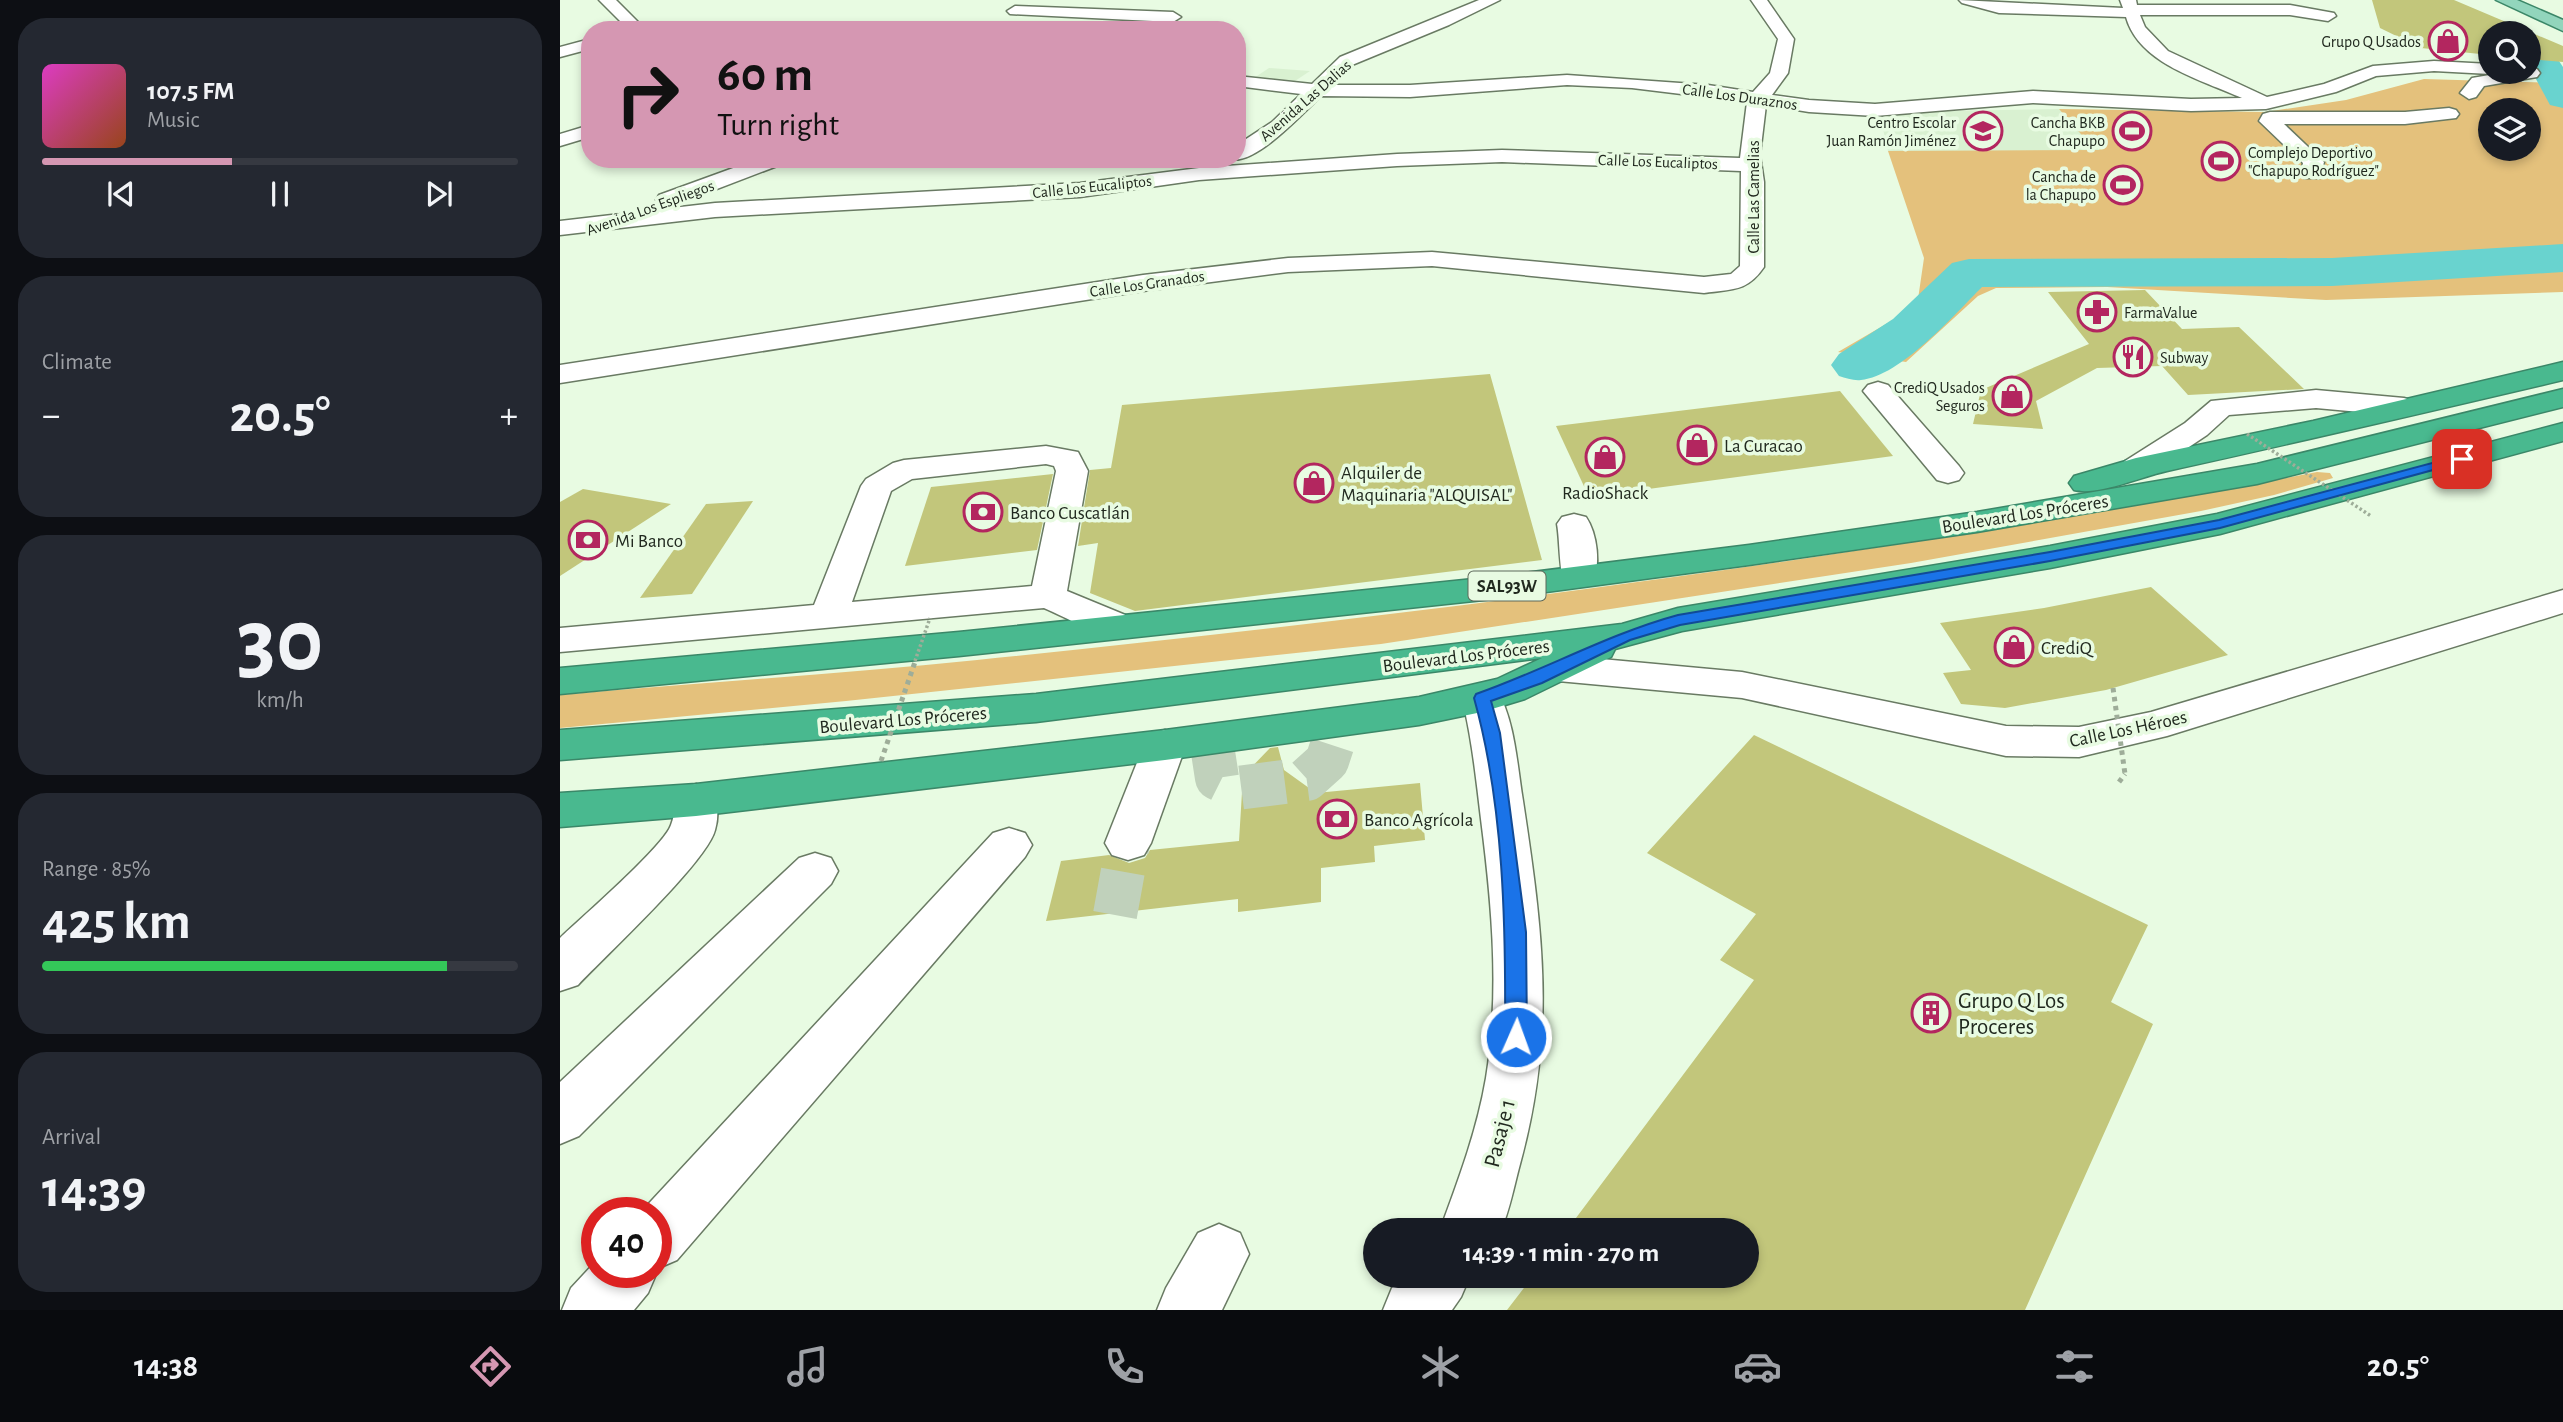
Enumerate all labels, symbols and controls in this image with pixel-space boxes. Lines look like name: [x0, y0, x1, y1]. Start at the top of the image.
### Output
shop icon: Grupo Q Usados: [2427, 20, 2469, 62]
map controls: [2478, 21, 2541, 161]
button: search: [2478, 21, 2541, 84]
place label: Grupo Q Usados: [2322, 34, 2421, 51]
icon: right: [602, 49, 693, 140]
text: 60 m: [717, 51, 813, 100]
street label: Avenida Las Dalias: [1257, 57, 1354, 144]
text: 107.5 FM: [147, 78, 235, 104]
street label: Calle Los Duraznos: [1681, 81, 1798, 113]
button: layers: [2478, 98, 2541, 161]
text: Music: [147, 109, 199, 132]
text: Turn right: [717, 109, 839, 141]
school or university icon: Centro Escolar Juan Ramón Jiménez: [1962, 110, 2004, 152]
sports icon: Cancha BKB Chapupo: [2111, 110, 2153, 152]
place label: Centro Escolar Juan Ramón Jiménez: [1826, 115, 1957, 149]
place label: Cancha BKB Chapupo: [2031, 115, 2105, 149]
street label: Calle Las Camelias: [1746, 140, 1762, 254]
sports icon: Complejo Deportivo "Chapupo Rodríguez": [2200, 140, 2242, 182]
place label: Complejo Deportivo "Chapupo Rodríguez": [2248, 145, 2379, 179]
street label: Calle Los Eucaliptos: [1598, 152, 1718, 172]
sports icon: Cancha de la Chapupo: [2102, 164, 2144, 206]
place label: Cancha de la Chapupo: [2026, 169, 2096, 203]
street label: Calle Los Eucaliptos: [1032, 173, 1153, 201]
icon: previous: [102, 175, 140, 213]
icon: pause: [261, 175, 299, 213]
icon: next: [420, 175, 458, 213]
street label: Avenida Los Espliegos: [584, 177, 716, 238]
street label: Calle Los Granados: [1089, 268, 1206, 300]
pharmacy icon: FarmaValue: [2076, 291, 2118, 333]
place label: FarmaValue: [2124, 305, 2197, 321]
restaurant icon: Subway: [2112, 336, 2154, 378]
place label: Subway: [2160, 350, 2208, 367]
text: Climate: [42, 351, 112, 374]
shop icon: CrediQ Usados Seguros: [1991, 375, 2033, 417]
place label: CrediQ Usados Seguros: [1894, 380, 1985, 414]
text: 20.5°: [229, 389, 331, 441]
text: −: [42, 397, 60, 435]
text: +: [500, 397, 518, 435]
shop icon: La Curacao: [1676, 424, 1718, 466]
pin: [2432, 429, 2492, 489]
shop icon: RadioShack: [1584, 436, 1626, 478]
place label: La Curacao: [1724, 437, 1803, 456]
icon: arrive: [2443, 440, 2481, 478]
shop icon: Alquiler de Maquinaria "ALQUISAL": [1293, 462, 1335, 504]
place label: Alquiler de Maquinaria "ALQUISAL": [1341, 464, 1512, 505]
place label: RadioShack: [1562, 484, 1648, 503]
bank icon: Banco Cuscatlán: [962, 491, 1004, 533]
street label: Boulevard Los Próceres: [1941, 492, 2110, 537]
place label: Banco Cuscatlán: [1010, 504, 1130, 523]
bank icon: Mi Banco: [567, 519, 609, 561]
place label: Mi Banco: [615, 532, 683, 551]
road number: SAL93W: [1468, 572, 1546, 600]
text: 30: [237, 596, 323, 687]
shop icon: CrediQ: [1993, 626, 2035, 668]
street label: Boulevard Los Próceres: [1382, 637, 1551, 676]
place label: CrediQ: [2041, 639, 2094, 658]
text: km/h: [256, 689, 304, 712]
street label: Boulevard Los Próceres: [819, 704, 988, 737]
street label: Calle Los Héroes: [2068, 708, 2189, 751]
bank icon: Banco Agrícola: [1316, 798, 1358, 840]
place label: Banco Agrícola: [1364, 811, 1474, 830]
text: Range · 85%: [42, 858, 151, 881]
text: 425 km: [42, 896, 191, 948]
place label: Grupo Q Los Proceres: [1958, 990, 2065, 1039]
building icon: Grupo Q Los Proceres: [1910, 992, 1952, 1034]
position arrow: [1479, 1000, 1553, 1074]
street label: Pasaje 1: [1481, 1097, 1520, 1170]
text: Arrival: [42, 1126, 101, 1149]
text: 14:39: [42, 1164, 146, 1216]
speed limit sign: 40: [581, 1197, 672, 1288]
text: 14:39 · 1 min · 270 m: [1463, 1240, 1659, 1266]
icon: directions: [466, 1342, 515, 1391]
icon: music: [783, 1342, 832, 1391]
icon: phone: [1100, 1342, 1149, 1391]
icon: climate: [1416, 1342, 1465, 1391]
icon: car: [1733, 1342, 1782, 1391]
icon: filters: [2050, 1342, 2099, 1391]
text: 14:38: [134, 1350, 198, 1382]
text: 20.5°: [2367, 1350, 2429, 1382]

